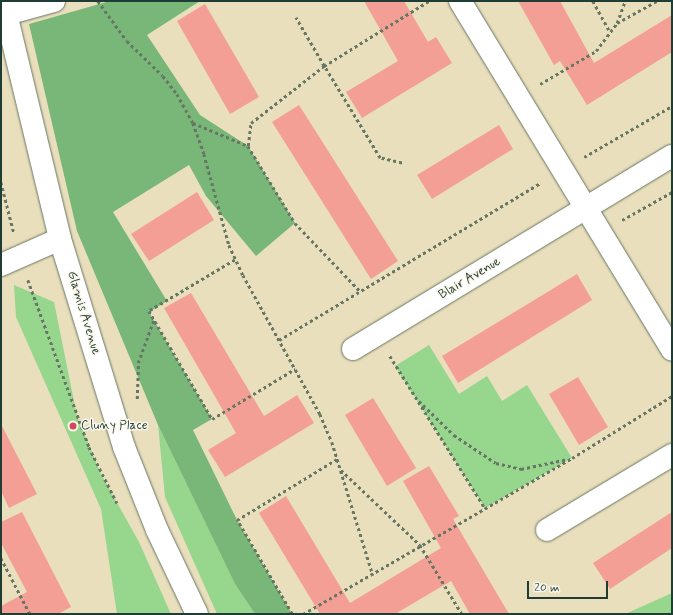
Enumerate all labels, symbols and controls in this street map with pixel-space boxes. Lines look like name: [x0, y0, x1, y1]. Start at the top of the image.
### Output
street label: Blair Avenue: [435, 254, 505, 304]
street label: Glamis Avenue: [63, 270, 103, 356]
place label: Cluny Place: [81, 418, 148, 434]
marker: Cluny Place: [68, 421, 78, 431]
scale bar: [529, 573, 610, 599]
text: 20 m: [534, 580, 560, 596]

